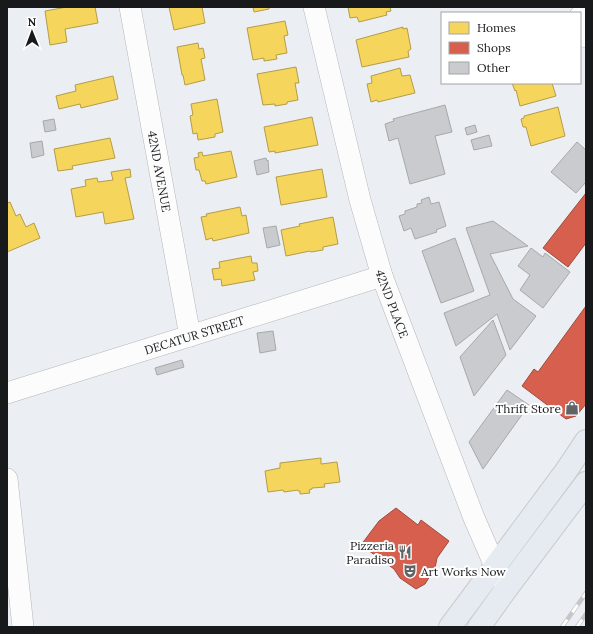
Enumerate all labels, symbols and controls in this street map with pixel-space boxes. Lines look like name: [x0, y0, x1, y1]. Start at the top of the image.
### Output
north arrow: [12, 12, 52, 52]
legend: [441, 12, 581, 84]
text: N: [27, 15, 37, 29]
text: Homes: [477, 20, 516, 35]
text: Shops: [477, 40, 511, 55]
text: Other: [477, 60, 511, 75]
street label: 42ND AVENUE: [145, 129, 175, 213]
street label: 42ND PLACE: [373, 268, 412, 340]
street label: DECATUR STREET: [142, 312, 246, 357]
shop icon: Thrift Store: [564, 400, 580, 416]
place label: Thrift Store: [496, 401, 561, 416]
place label: Pizzeria Paradiso: [346, 538, 394, 567]
restaurant icon: Pizzeria Paradiso: [397, 544, 413, 560]
theatre icon: Art Works Now: [402, 563, 418, 579]
place label: Art Works Now: [420, 564, 506, 579]

